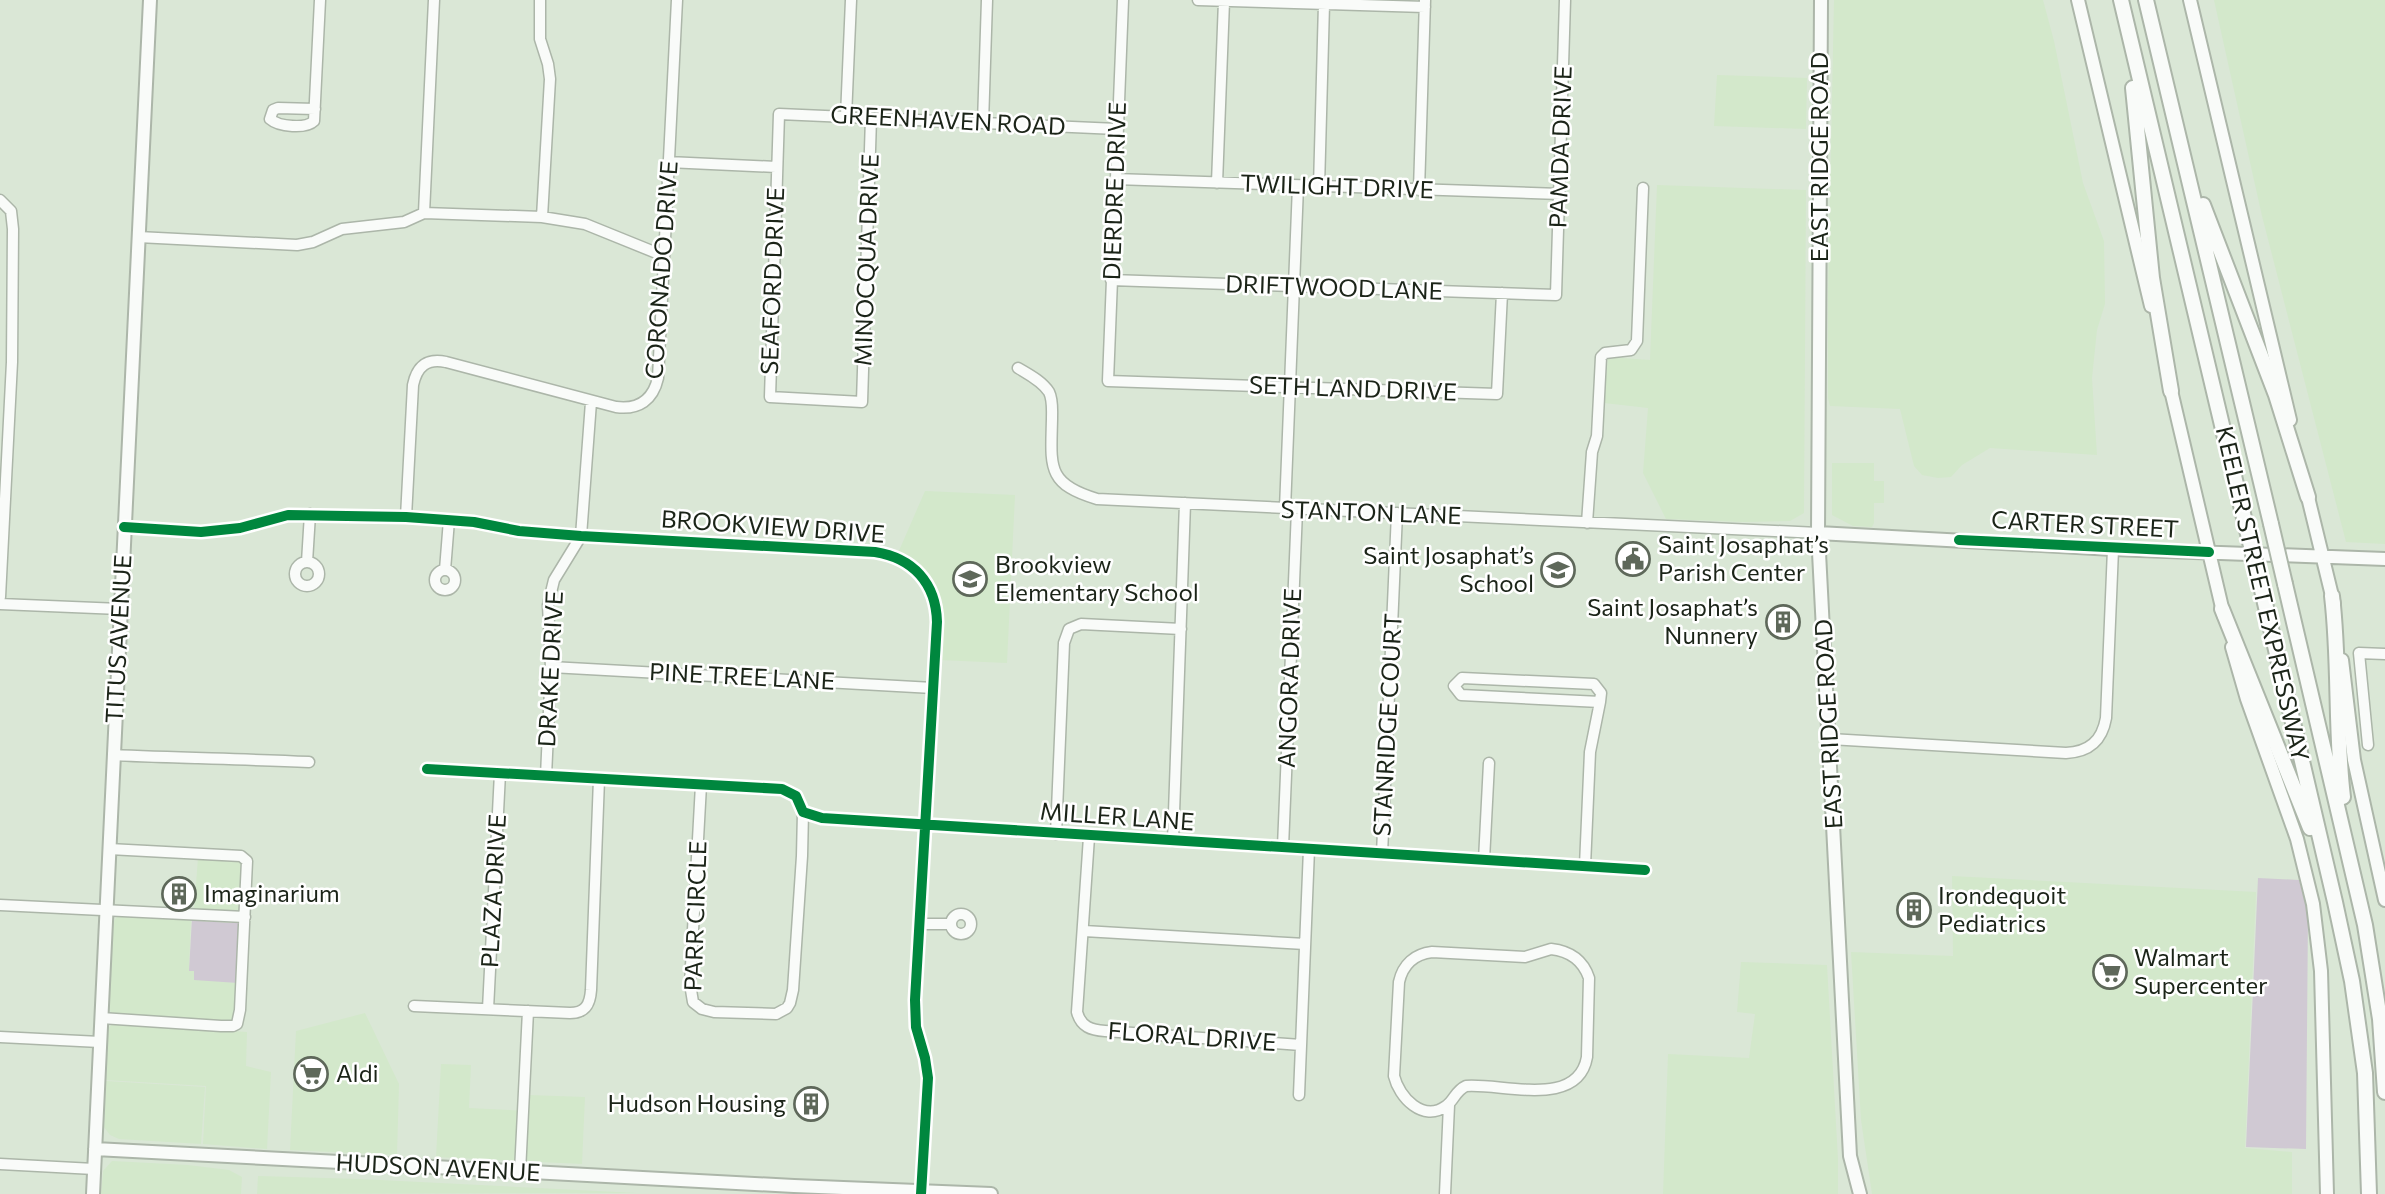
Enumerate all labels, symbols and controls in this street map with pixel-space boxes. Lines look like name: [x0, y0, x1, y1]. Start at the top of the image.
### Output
street label: EAST RIDGE ROAD: [1804, 52, 1833, 262]
street label: PAMDA DRIVE: [1542, 65, 1577, 229]
street label: GREENHAVEN ROAD: [830, 99, 1066, 140]
street label: DIERDRE DRIVE: [1096, 101, 1131, 281]
street label: MINOCQUA DRIVE: [847, 153, 884, 367]
street label: CORONADO DRIVE: [638, 160, 683, 380]
street label: TWILIGHT DRIVE: [1240, 168, 1434, 203]
street label: SEAFORD DRIVE: [754, 187, 789, 375]
street label: DRIFTWOOD LANE: [1225, 268, 1443, 305]
street label: SETH LAND DRIVE: [1249, 369, 1458, 406]
street label: KEELER STREET EXPRESSWAY: [2211, 423, 2316, 765]
street label: STANTON LANE: [1280, 494, 1462, 529]
street label: BROOKVIEW DRIVE: [660, 503, 886, 548]
street label: CARTER STREET: [1990, 504, 2180, 543]
place label: Saint Josaphat’s Parish Center: [1658, 529, 1829, 586]
place label: Saint Josaphat’s School: [1363, 540, 1534, 597]
public building icon: Saint Josaphat’s Parish Center: [1614, 540, 1652, 578]
place label: Brookview Elementary School: [995, 549, 1199, 606]
school or university icon: Saint Josaphat’s School: [1539, 551, 1577, 589]
street label: TITUS AVENUE: [99, 554, 136, 724]
school or university icon: Brookview Elementary School: [951, 560, 989, 598]
street label: ANGORA DRIVE: [1271, 587, 1306, 769]
street label: DRAKE DRIVE: [531, 590, 568, 748]
place label: Saint Josaphat’s Nunnery: [1587, 592, 1758, 649]
building icon: Saint Josaphat’s Nunnery: [1764, 603, 1802, 641]
street label: STANRIDGE COURT: [1366, 613, 1407, 837]
street label: EAST RIDGE ROAD: [1808, 618, 1847, 830]
street label: PINE TREE LANE: [648, 656, 836, 695]
street label: MILLER LANE: [1039, 796, 1195, 835]
street label: PLAZA DRIVE: [474, 813, 511, 968]
street label: PARR CIRCLE: [677, 840, 712, 992]
building icon: Imaginarium: [160, 875, 198, 913]
place label: Imaginarium: [204, 878, 340, 907]
place label: Irondequoit Pediatrics: [1938, 880, 2066, 937]
building icon: Irondequoit Pediatrics: [1895, 891, 1933, 929]
place label: Walmart Supercenter: [2134, 942, 2268, 999]
supermarket icon: Walmart Supercenter: [2091, 953, 2129, 991]
street label: FLORAL DRIVE: [1107, 1015, 1277, 1056]
supermarket icon: Aldi: [292, 1055, 330, 1093]
place label: Aldi: [336, 1058, 379, 1087]
building icon: Hudson Housing: [792, 1085, 830, 1123]
place label: Hudson Housing: [608, 1088, 786, 1117]
street label: HUDSON AVENUE: [335, 1147, 541, 1186]

